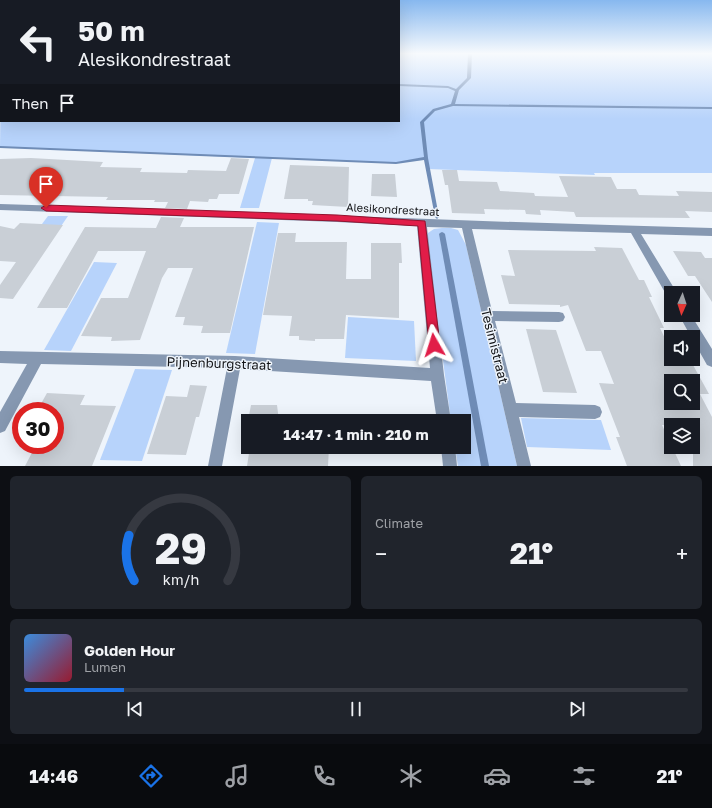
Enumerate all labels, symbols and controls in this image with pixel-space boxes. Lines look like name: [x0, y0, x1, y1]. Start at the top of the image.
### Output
text: 50 m: [78, 14, 145, 47]
icon: left: [12, 16, 64, 68]
text: Alesikondrestraat: [78, 48, 231, 70]
icon: arrive: [56, 92, 78, 114]
text: Then: [12, 94, 48, 112]
pin: [29, 167, 63, 208]
icon: arrive: [35, 173, 57, 195]
street label: Alesikondrestraat: [346, 200, 440, 218]
north arrow: [664, 286, 700, 322]
map controls: [664, 286, 700, 454]
street label: Tesimistraat: [478, 307, 512, 385]
position arrow: [413, 324, 455, 366]
button: sound: [664, 330, 700, 366]
street label: Pijnenburgstraat: [166, 353, 272, 373]
button: search: [664, 374, 700, 410]
speed limit sign: 30: [12, 402, 64, 454]
button: layers: [664, 418, 700, 454]
text: 14:47 · 1 min · 210 m: [283, 425, 429, 443]
text: Climate: [375, 515, 423, 531]
text: 29: [155, 522, 206, 572]
text: 21°: [510, 535, 553, 571]
text: −: [375, 540, 387, 567]
text: +: [676, 540, 688, 567]
text: km/h: [162, 570, 199, 587]
text: Golden Hour: [84, 641, 175, 659]
text: Lumen: [84, 659, 126, 675]
icon: previous: [124, 698, 146, 720]
icon: pause: [345, 698, 367, 720]
icon: next: [566, 698, 588, 720]
icon: directions: [137, 762, 165, 790]
icon: music: [223, 762, 251, 790]
icon: phone: [310, 762, 338, 790]
icon: climate: [397, 762, 425, 790]
icon: car: [483, 762, 511, 790]
icon: filters: [570, 762, 598, 790]
text: 14:46: [29, 765, 78, 787]
text: 21°: [657, 765, 683, 787]

